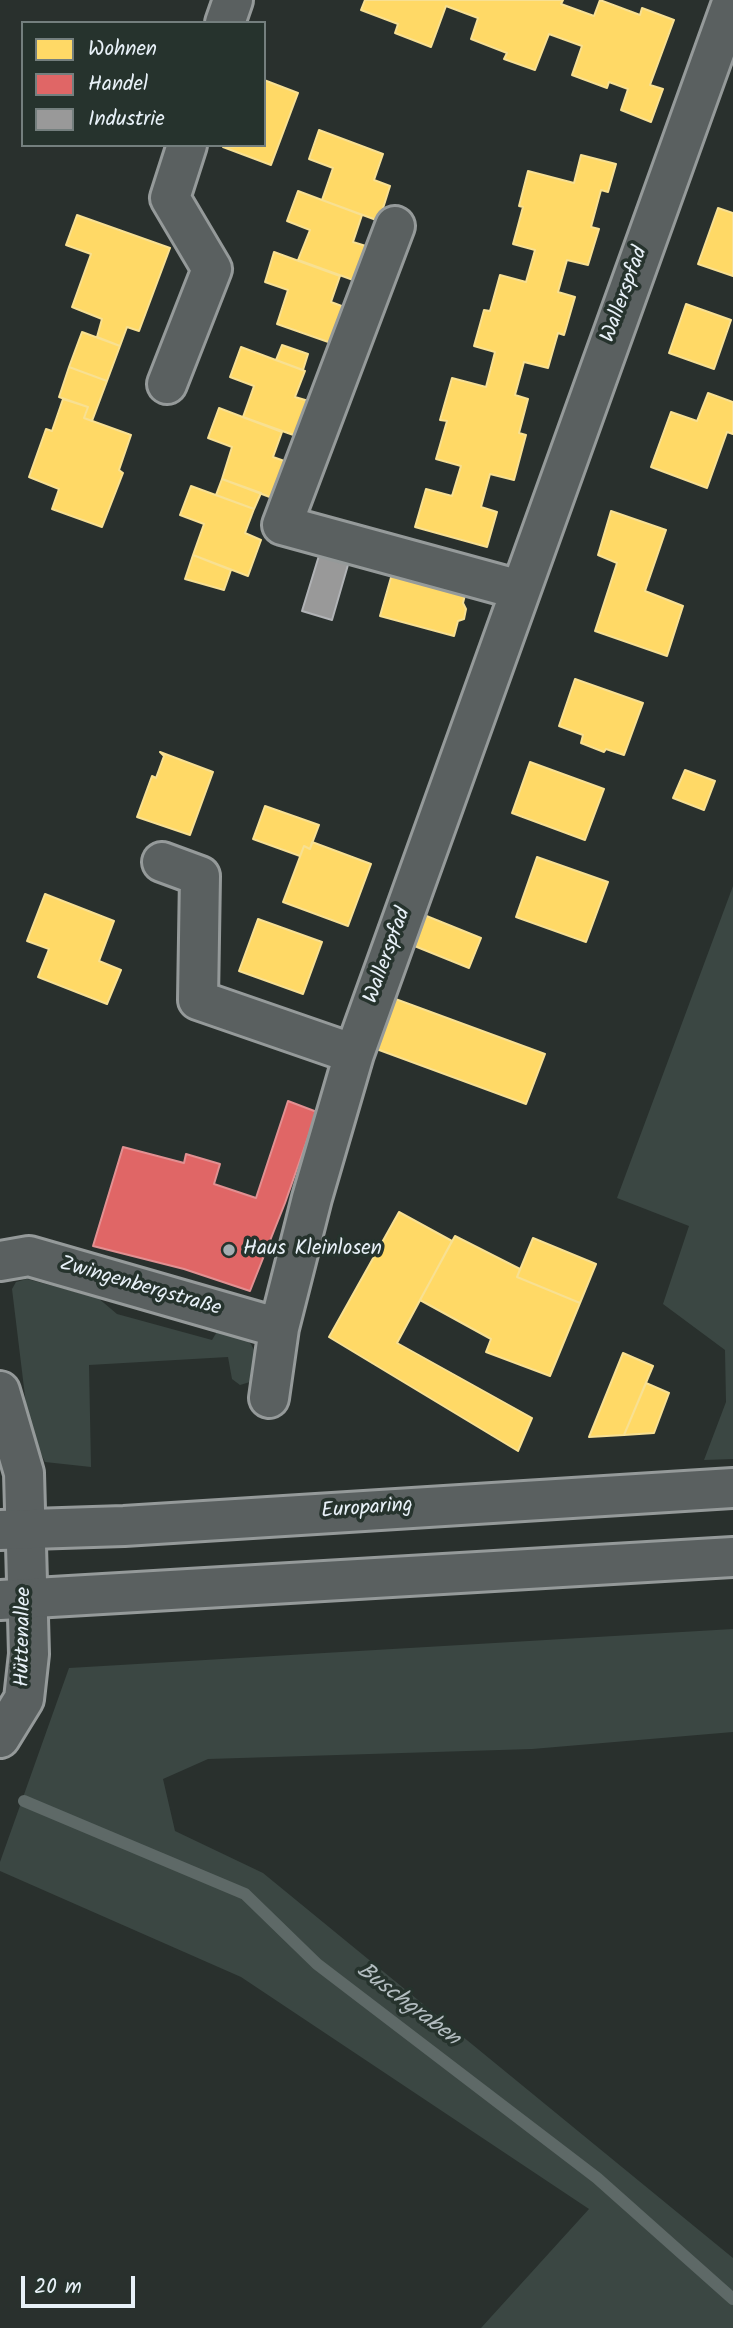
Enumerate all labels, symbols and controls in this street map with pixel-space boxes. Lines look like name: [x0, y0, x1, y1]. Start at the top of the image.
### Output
legend: [21, 21, 266, 147]
text: Wohnen: [88, 33, 157, 66]
text: Handel: [88, 68, 148, 101]
text: Industrie: [88, 103, 165, 136]
street label: Wallerspfad: [597, 244, 655, 346]
street label: Wallerspfad: [360, 905, 418, 1007]
place label: Haus Kleinlosen: [243, 1237, 382, 1263]
marker: Haus Kleinlosen: [221, 1242, 237, 1258]
street label: Zwingenbergstraße: [56, 1253, 224, 1323]
street label: Europaring: [320, 1494, 414, 1526]
street label: Hüttenallee: [12, 1587, 38, 1687]
water label: Buschgraben: [350, 1958, 464, 2054]
scale bar: [24, 2262, 138, 2306]
text: 20 m: [34, 2271, 82, 2304]

